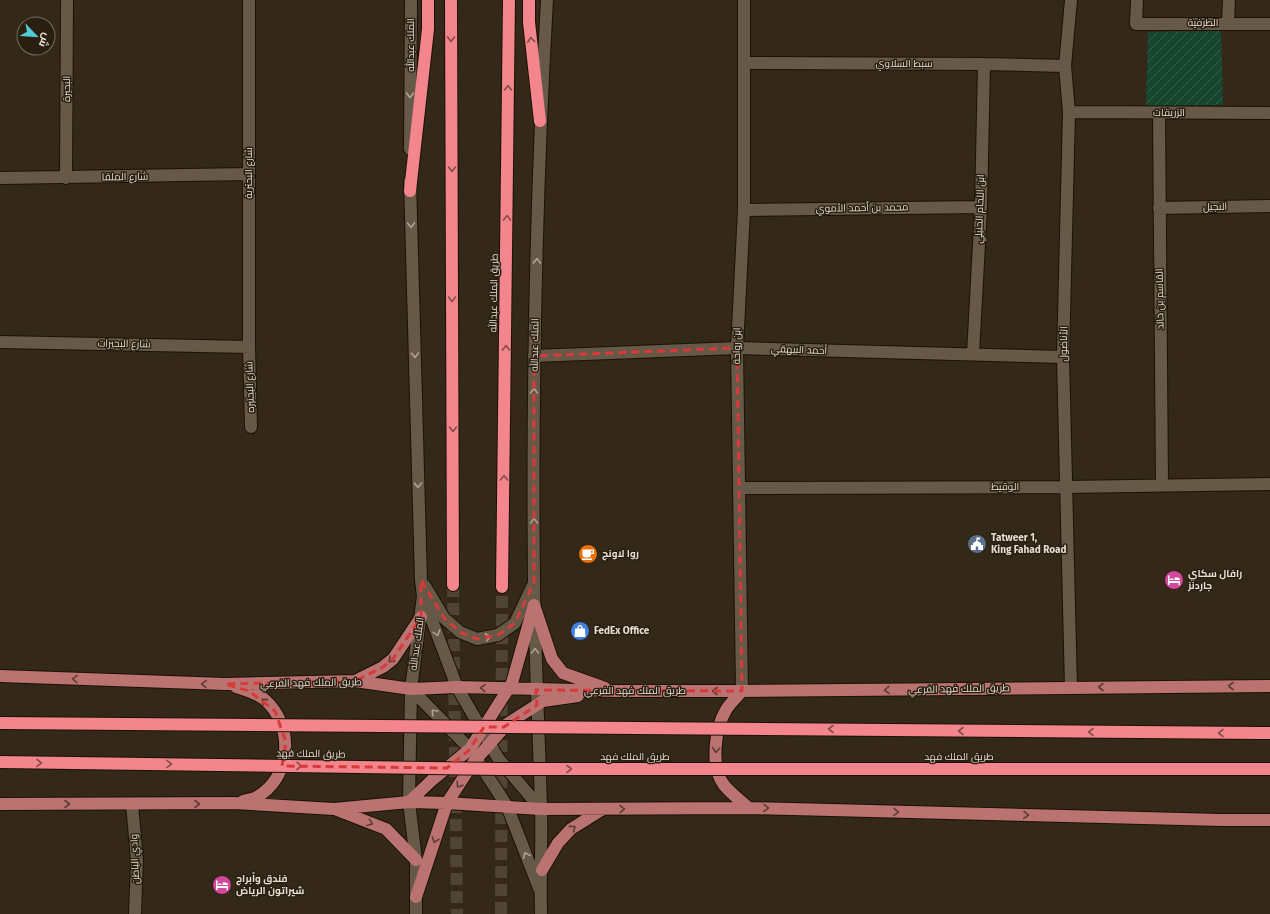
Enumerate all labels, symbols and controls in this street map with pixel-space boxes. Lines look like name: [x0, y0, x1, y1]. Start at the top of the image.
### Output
north arrow: [16, 16, 56, 56]
street label: الطرفية: [1188, 17, 1218, 29]
street label: الملك عبدالله: [403, 18, 417, 72]
text: ش: [36, 31, 53, 49]
one-way arrow: [447, 36, 455, 42]
one-way arrow: [527, 37, 536, 43]
street label: سبط السلاوي: [876, 58, 933, 71]
street label: البحيرة: [61, 76, 73, 102]
one-way arrow: [504, 85, 512, 91]
one-way arrow: [406, 92, 414, 98]
street label: الزريقات: [1153, 107, 1185, 119]
street label: شارع البحترية: [243, 147, 255, 199]
one-way arrow: [448, 166, 456, 172]
street label: شارع الملقا: [102, 171, 148, 183]
street label: ابن اللحام الحنبلي: [973, 174, 988, 244]
street label: محمد بن أحمد الأموي: [815, 200, 909, 216]
street label: النجيل: [1203, 201, 1227, 213]
one-way arrow: [503, 215, 511, 221]
one-way arrow: [407, 222, 415, 228]
street label: طريق الملك عبدالله: [485, 253, 501, 333]
one-way arrow: [532, 258, 541, 264]
street label: القاسم بن خالد: [1153, 268, 1168, 330]
one-way arrow: [448, 296, 456, 302]
street label: الملك عبدالله: [527, 318, 541, 372]
street label: الأناضول: [1058, 326, 1070, 362]
street label: ابن رواحة: [731, 327, 743, 365]
street label: شارع البحيرات: [97, 338, 151, 350]
street label: أحمد البيهقي: [771, 342, 828, 358]
one-way arrow: [502, 345, 510, 351]
one-way arrow: [410, 352, 419, 358]
street label: شارع البحتيره: [243, 361, 257, 413]
one-way arrow: [530, 388, 538, 394]
one-way arrow: [449, 426, 457, 432]
one-way arrow: [500, 475, 508, 481]
street label: الوقيط: [991, 481, 1019, 493]
one-way arrow: [414, 482, 423, 488]
one-way arrow: [530, 518, 538, 524]
place label: Tatweer 1, King Fahad Road: [991, 532, 1066, 556]
public building icon: Tatweer 1, King Fahad Road: [966, 533, 988, 555]
cafe icon: روا لاونج: [577, 543, 599, 565]
place label: روا لاونج: [602, 548, 639, 561]
place label: رافال سكاي جاردنز: [1187, 568, 1242, 592]
hotel icon: رافال سكاي جاردنز: [1163, 569, 1185, 591]
street label: الملك عبدالله: [405, 616, 427, 671]
shop icon: FedEx Office: [569, 620, 591, 642]
place label: FedEx Office: [594, 625, 650, 637]
one-way arrow: [432, 629, 440, 636]
one-way arrow: [484, 634, 491, 642]
one-way arrow: [531, 648, 539, 654]
one-way arrow: [388, 655, 396, 663]
one-way arrow: [72, 675, 78, 683]
street label: طريق الملك فهد الفرعي: [260, 676, 362, 691]
one-way arrow: [201, 679, 207, 688]
street label: طريق الملك فهد الفرعي: [908, 682, 1010, 697]
one-way arrow: [1228, 682, 1234, 691]
one-way arrow: [1098, 683, 1104, 692]
one-way arrow: [480, 684, 486, 692]
street label: طريق الملك فهد الفرعي: [584, 685, 686, 698]
one-way arrow: [884, 686, 890, 694]
one-way arrow: [712, 687, 718, 695]
one-way arrow: [261, 698, 269, 705]
one-way arrow: [431, 709, 439, 717]
one-way arrow: [828, 725, 834, 734]
one-way arrow: [958, 726, 964, 735]
one-way arrow: [1088, 727, 1094, 736]
one-way arrow: [1218, 728, 1224, 737]
street label: طريق الملك فهد: [276, 747, 346, 761]
one-way arrow: [712, 747, 721, 754]
street label: طريق الملك فهد: [600, 751, 670, 763]
street label: طريق الملك فهد: [924, 751, 994, 763]
one-way arrow: [36, 759, 42, 767]
one-way arrow: [166, 760, 172, 768]
one-way arrow: [296, 762, 302, 770]
one-way arrow: [566, 765, 572, 773]
one-way arrow: [456, 781, 464, 788]
one-way arrow: [64, 800, 70, 808]
one-way arrow: [194, 800, 200, 808]
one-way arrow: [763, 804, 769, 812]
one-way arrow: [619, 805, 625, 813]
one-way arrow: [893, 807, 899, 816]
one-way arrow: [1023, 811, 1029, 819]
one-way arrow: [367, 818, 374, 826]
one-way arrow: [569, 826, 576, 833]
street label: وادي الباطن: [128, 834, 143, 884]
one-way arrow: [431, 836, 440, 843]
one-way arrow: [523, 851, 531, 858]
place label: فندق وأبراج شيراتون الرياض: [236, 872, 304, 897]
hotel icon: فندق وأبراج شيراتون الرياض: [211, 874, 233, 896]

